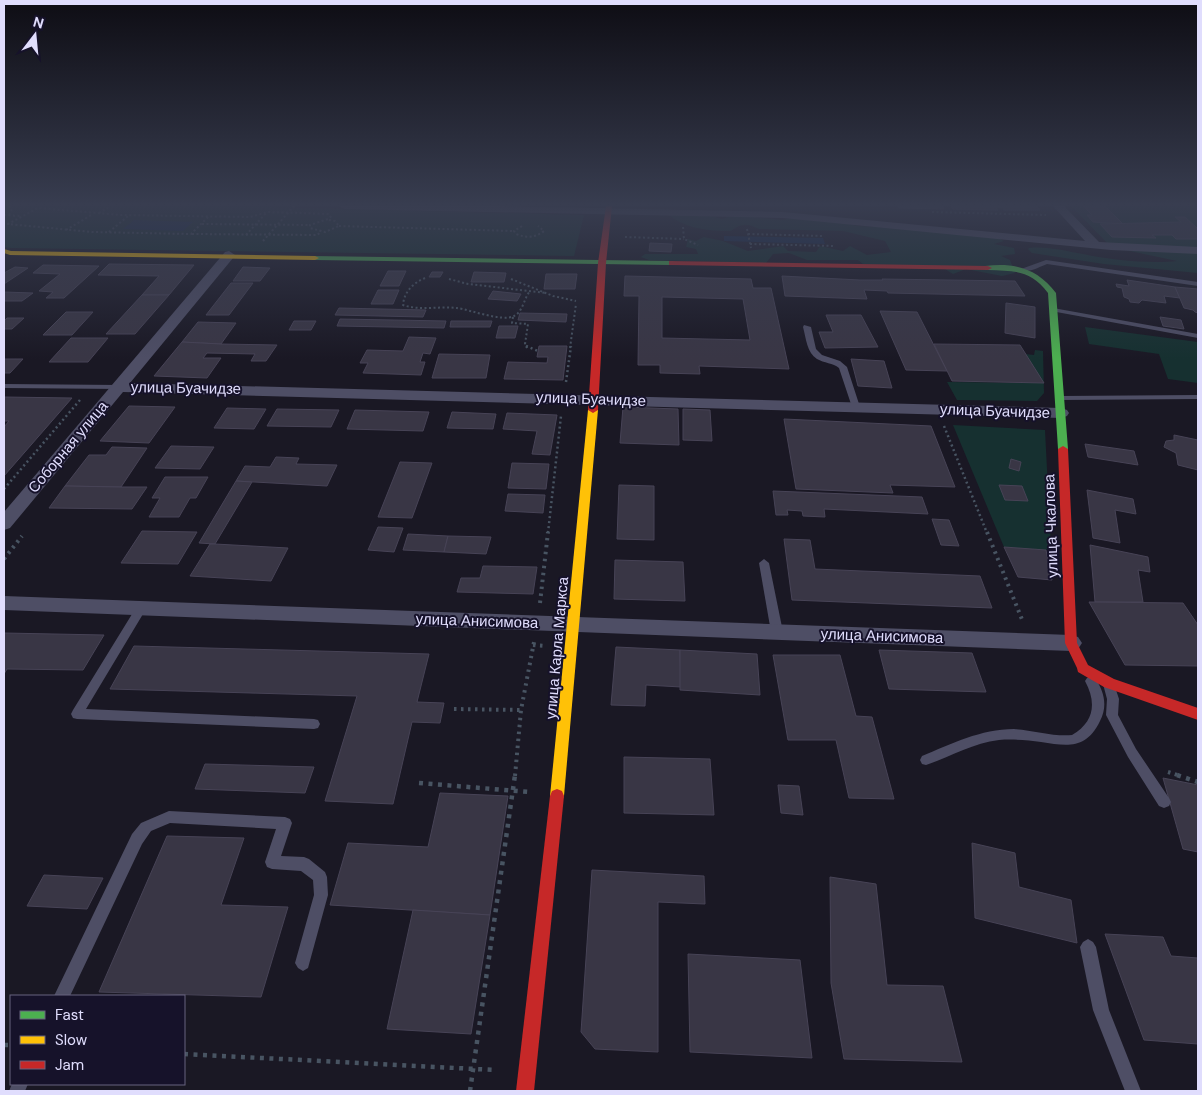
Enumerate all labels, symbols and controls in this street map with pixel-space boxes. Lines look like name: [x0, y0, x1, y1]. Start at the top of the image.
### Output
north arrow: [10, 10, 60, 60]
text: N: [31, 12, 46, 33]
street label: улица Буачидзе: [131, 377, 241, 399]
street label: улица Буачидзе: [536, 387, 646, 411]
street label: Соборная улица: [24, 396, 113, 497]
street label: улица Буачидзе: [940, 399, 1050, 423]
street label: улица Чкалова: [1039, 473, 1063, 578]
street label: улица Карла Маркса: [541, 575, 573, 720]
street label: улица Анисимова: [415, 609, 539, 633]
street label: улица Анисимова: [820, 624, 944, 648]
legend: [10, 995, 185, 1085]
text: Fast: [55, 1005, 84, 1025]
text: Slow: [55, 1030, 88, 1050]
text: Jam: [55, 1055, 84, 1075]

